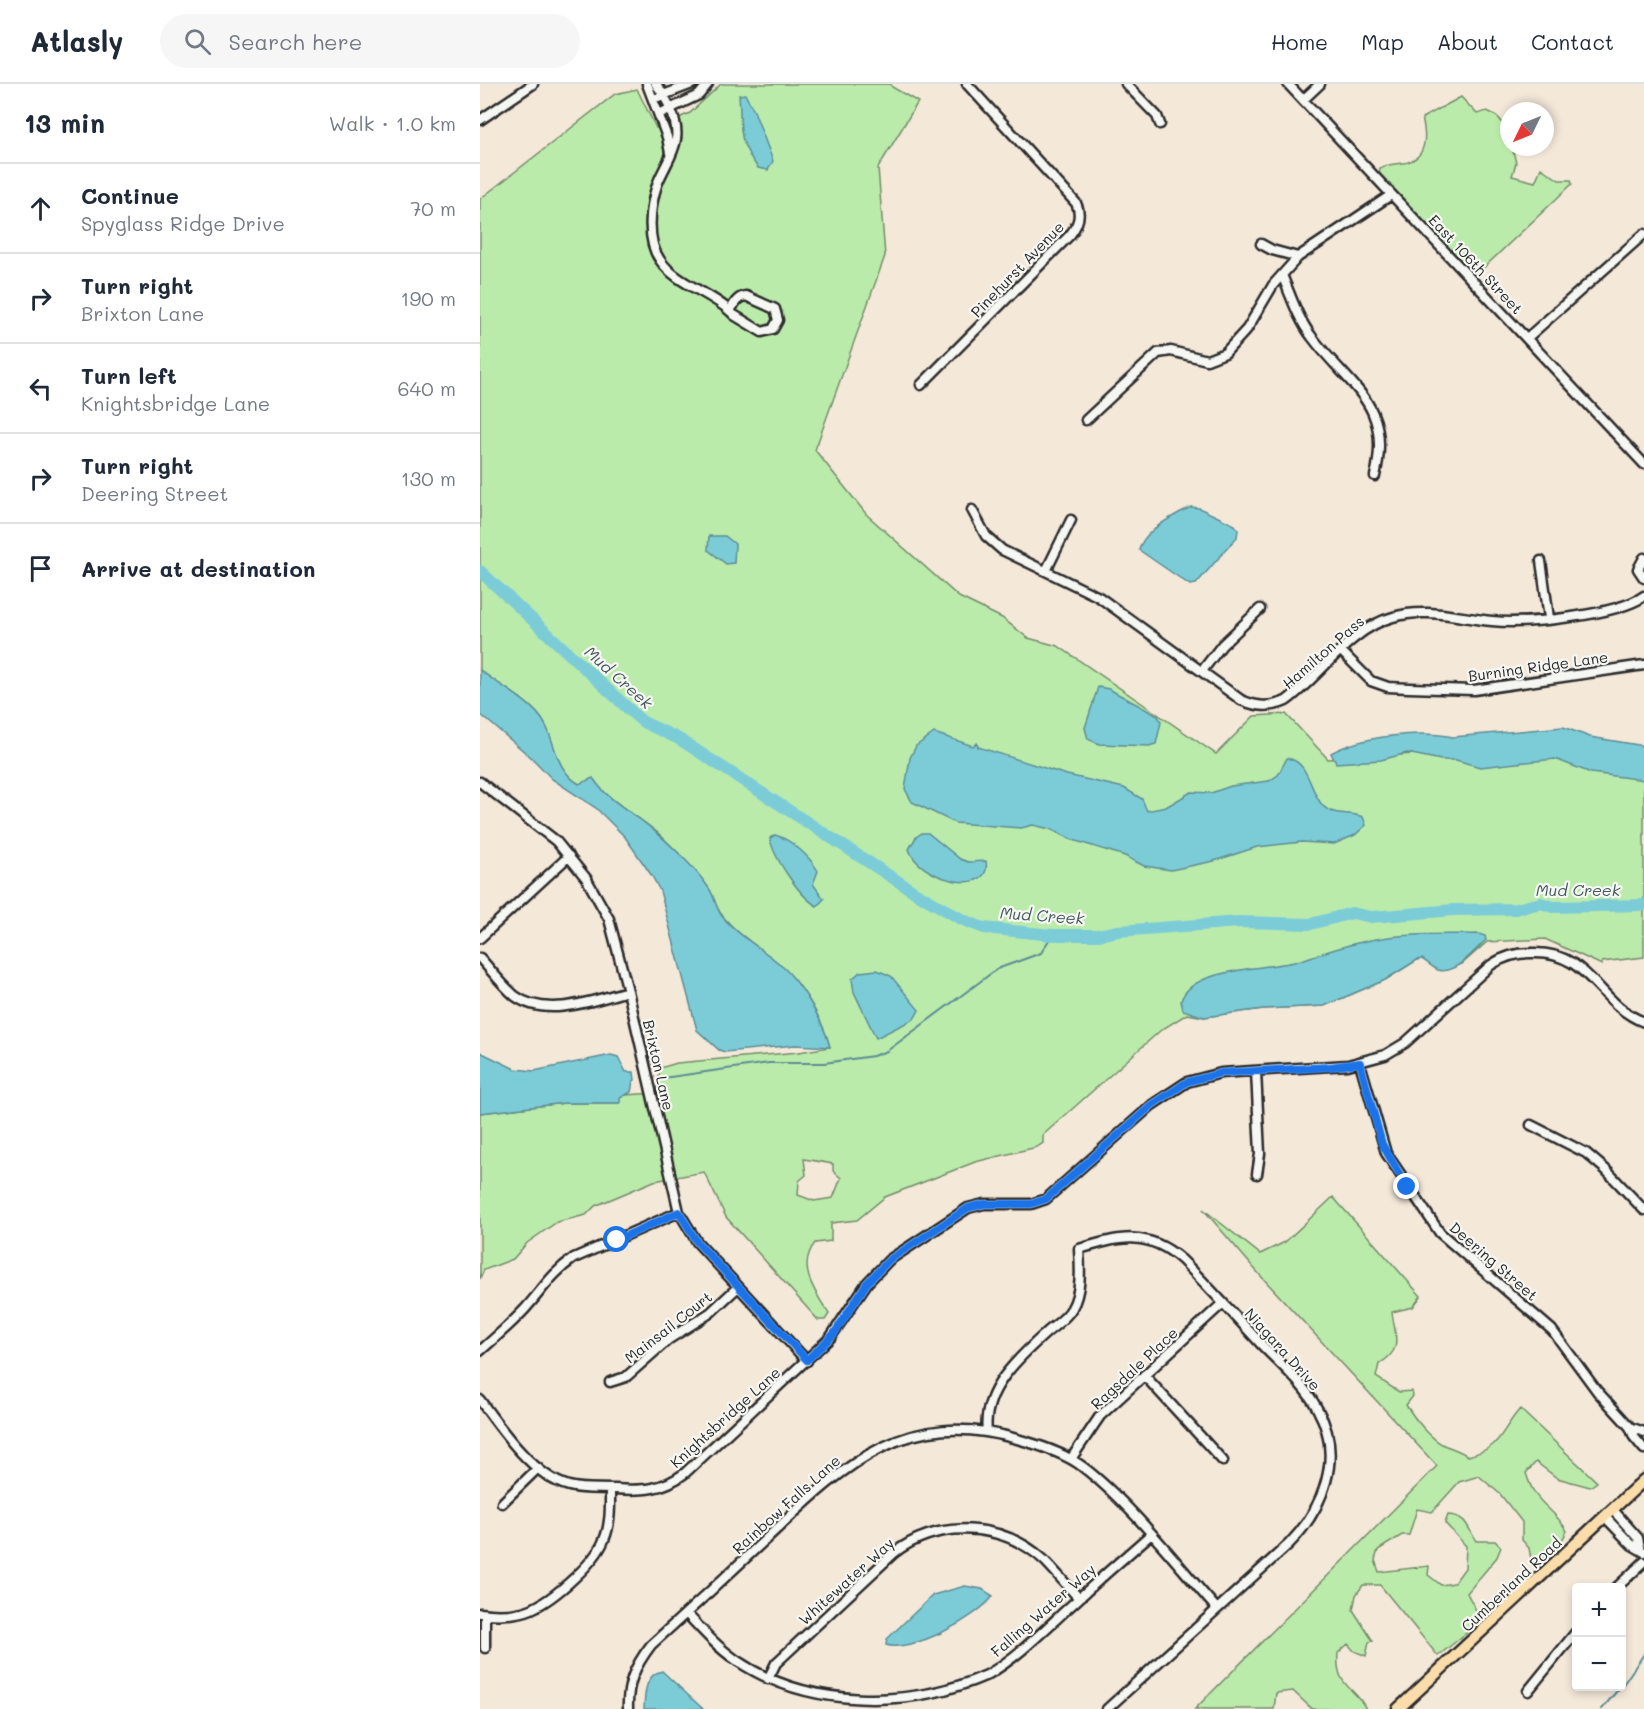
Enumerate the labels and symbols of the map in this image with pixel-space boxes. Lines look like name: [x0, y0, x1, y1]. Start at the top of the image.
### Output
north arrow: [1500, 102, 1554, 156]
street label: East 106th Street: [1425, 210, 1527, 318]
street label: Pinehurst Avenue: [966, 217, 1068, 321]
street label: Hamilton Pass: [1278, 611, 1368, 693]
water label: Mud Creek: [581, 641, 658, 713]
street label: Burning Ridge Lane: [1467, 646, 1609, 686]
water label: Mud Creek: [1536, 879, 1621, 900]
water label: Mud Creek: [999, 902, 1085, 928]
street label: Brixton Lane: [639, 1018, 679, 1112]
route end: [1393, 1173, 1419, 1199]
street label: Deering Street: [1446, 1217, 1542, 1305]
route start: [603, 1226, 629, 1252]
street label: Mainsail Court: [620, 1287, 716, 1367]
street label: Niagara Drive: [1241, 1304, 1325, 1394]
street label: Ragsdale Place: [1086, 1322, 1182, 1414]
street label: Knightsbridge Lane: [666, 1362, 784, 1472]
street label: Rainbow Falls Lane: [728, 1450, 844, 1558]
street label: Cumberland Road: [1457, 1532, 1565, 1636]
street label: Whitewater Way: [794, 1533, 898, 1629]
street label: Falling Water Way: [986, 1559, 1100, 1661]

